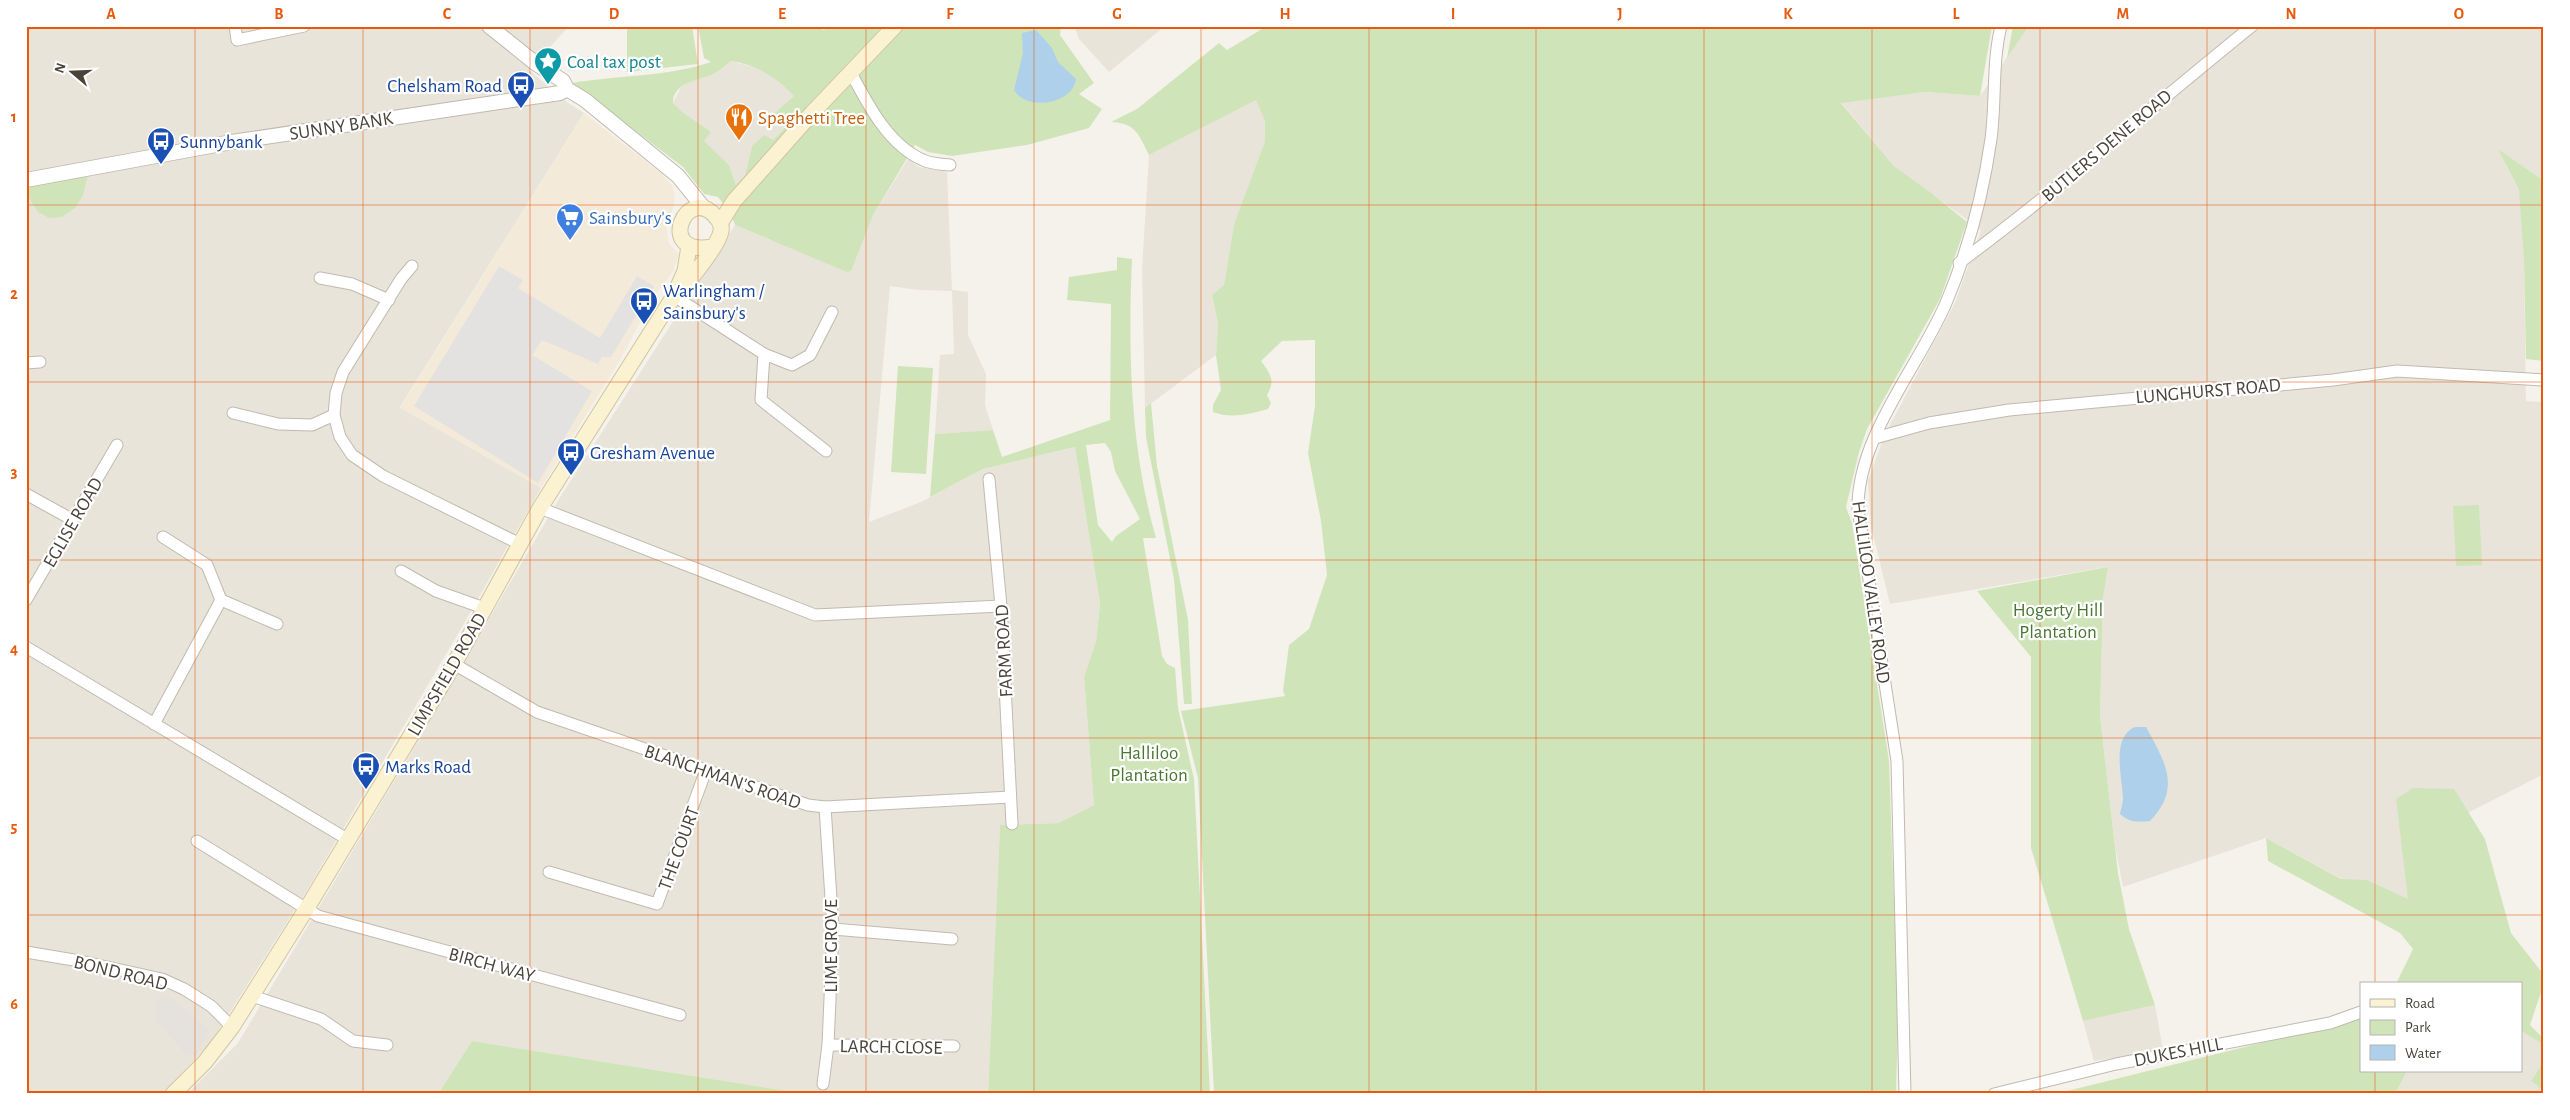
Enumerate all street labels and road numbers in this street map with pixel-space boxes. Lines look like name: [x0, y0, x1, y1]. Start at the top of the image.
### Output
street label: BUTLERS DENE ROAD: [2038, 86, 2176, 206]
street label: SUNNY BANK: [288, 109, 395, 144]
street label: LUNGHURST ROAD: [2135, 376, 2282, 407]
street label: EGLISE ROAD: [40, 475, 107, 571]
street label: HALLILOO VALLEY ROAD: [1848, 500, 1893, 685]
street label: FARM ROAD: [993, 604, 1016, 698]
street label: LIMPSFIELD ROAD: [405, 610, 490, 739]
street label: BLANCHMAN'S ROAD: [642, 742, 803, 813]
street label: THE COURT: [656, 804, 703, 893]
street label: LIME GROVE: [822, 899, 841, 993]
street label: BIRCH WAY: [447, 945, 537, 986]
street label: BOND ROAD: [72, 953, 170, 994]
street label: DUKES HILL: [2132, 1035, 2224, 1070]
street label: LARCH CLOSE: [840, 1037, 942, 1058]

